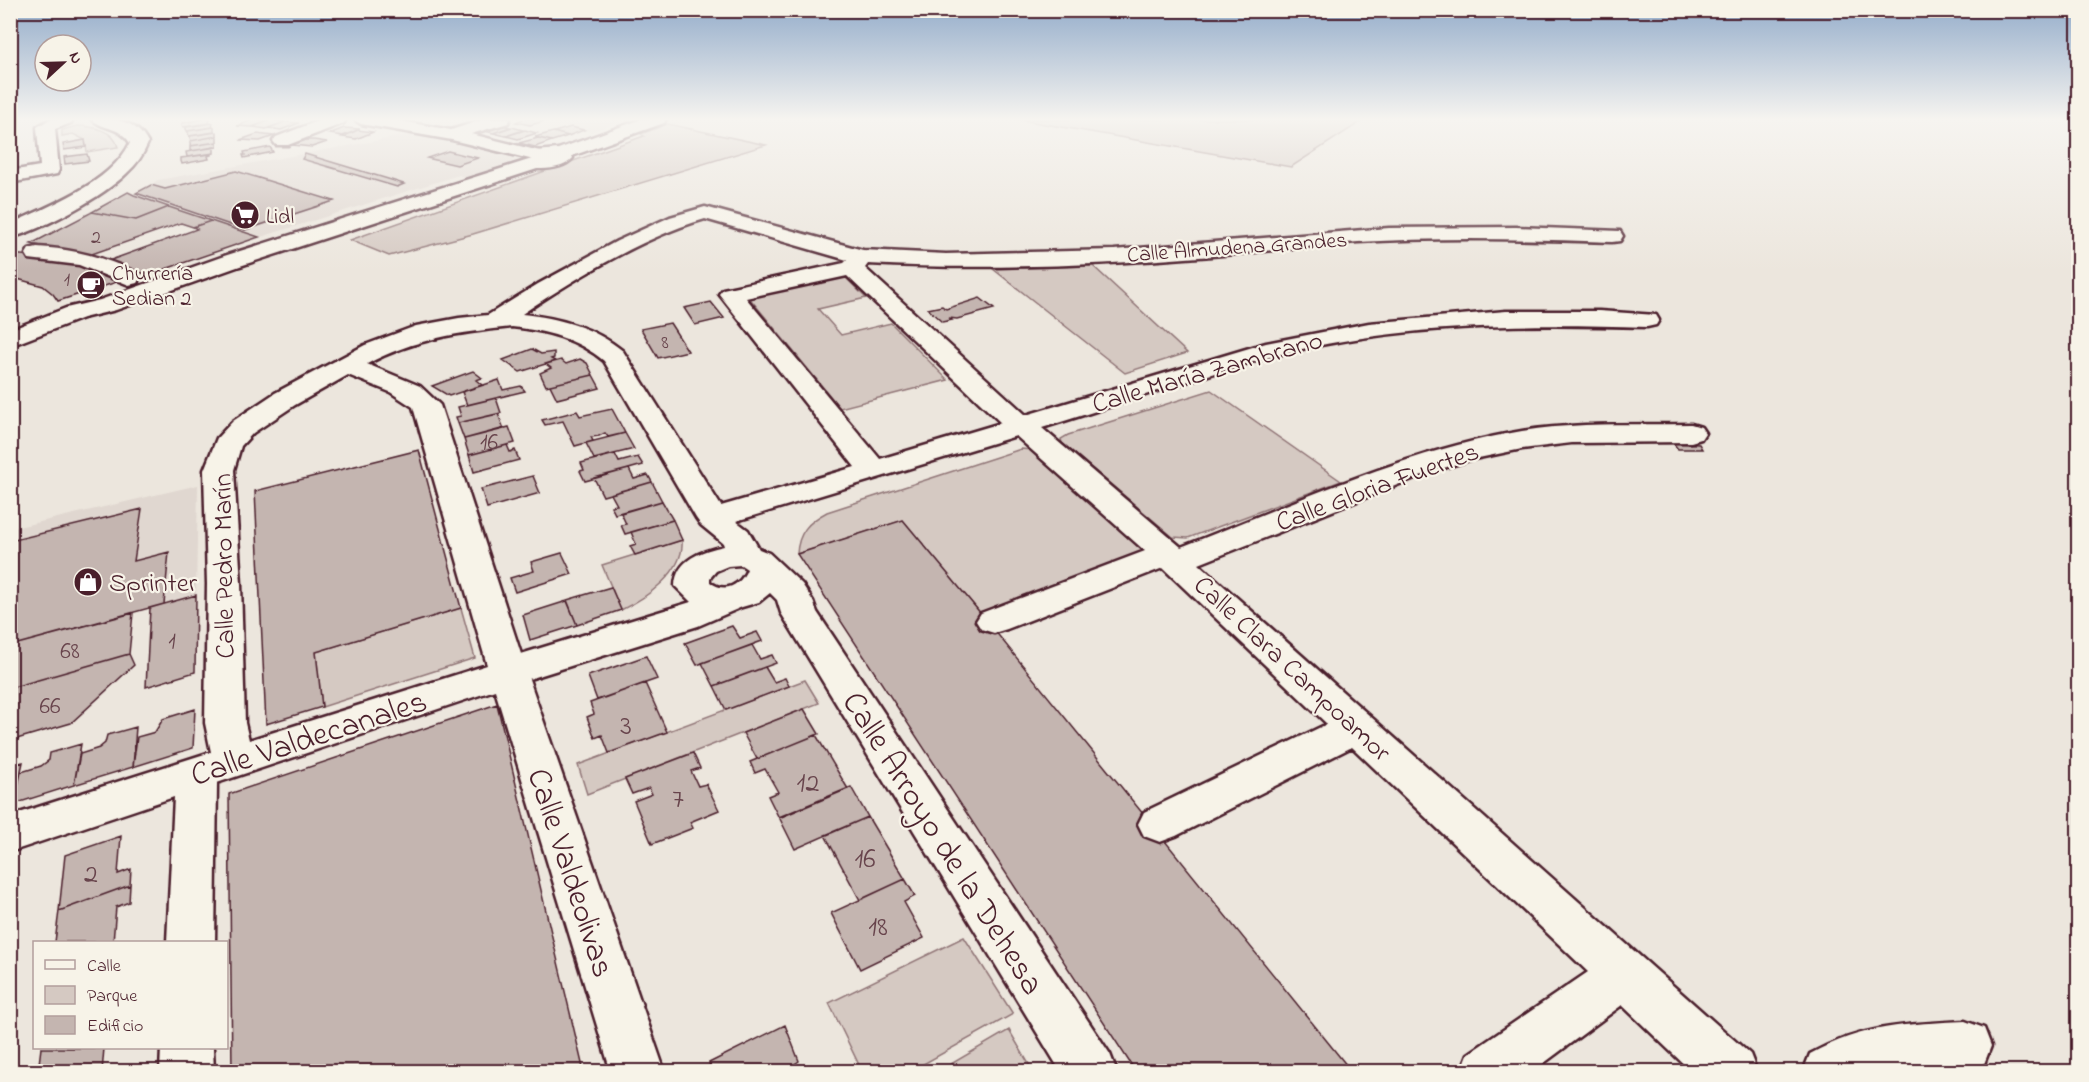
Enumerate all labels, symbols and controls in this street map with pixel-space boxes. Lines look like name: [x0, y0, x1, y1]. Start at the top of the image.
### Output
north arrow: [33, 33, 93, 93]
text: N: [62, 49, 88, 68]
supermarket icon: Lidl: [229, 199, 261, 231]
place label: Lidl: [266, 202, 294, 234]
house number: 2: [91, 224, 101, 253]
street label: Calle Almudena Grandes: [1126, 225, 1348, 273]
place label: Churrería Sedian 2: [112, 259, 193, 316]
house number: 1: [64, 266, 70, 295]
cafe icon: Churrería Sedian 2: [75, 269, 107, 301]
street label: Calle María Zambrano: [1088, 322, 1328, 425]
house number: 8: [661, 329, 669, 358]
house number: 16: [480, 426, 499, 461]
street label: Calle Gloria Fuertes: [1271, 433, 1485, 543]
street label: Calle Pedro Marín: [204, 473, 247, 659]
place label: Sprinter: [109, 565, 198, 604]
shop icon: Sprinter: [72, 566, 104, 598]
street label: Calle Clara Campoamor: [1184, 568, 1399, 772]
house number: 1: [168, 625, 176, 660]
house number: 68: [60, 635, 80, 670]
street label: Calle Valdecanales: [185, 679, 434, 801]
street label: Calle Arroyo de la Dehesa: [829, 683, 1055, 1005]
house number: 66: [39, 690, 61, 725]
house number: 3: [620, 707, 632, 748]
street label: Calle Valdeolivas: [513, 762, 626, 984]
house number: 12: [797, 764, 819, 805]
house number: 7: [672, 780, 684, 821]
house number: 16: [854, 840, 876, 881]
house number: 2: [84, 855, 98, 896]
house number: 18: [868, 908, 888, 949]
legend: [33, 941, 228, 1049]
text: Calle: [87, 954, 122, 980]
text: Parque: [87, 984, 138, 1010]
text: Edificio: [87, 1014, 143, 1040]

